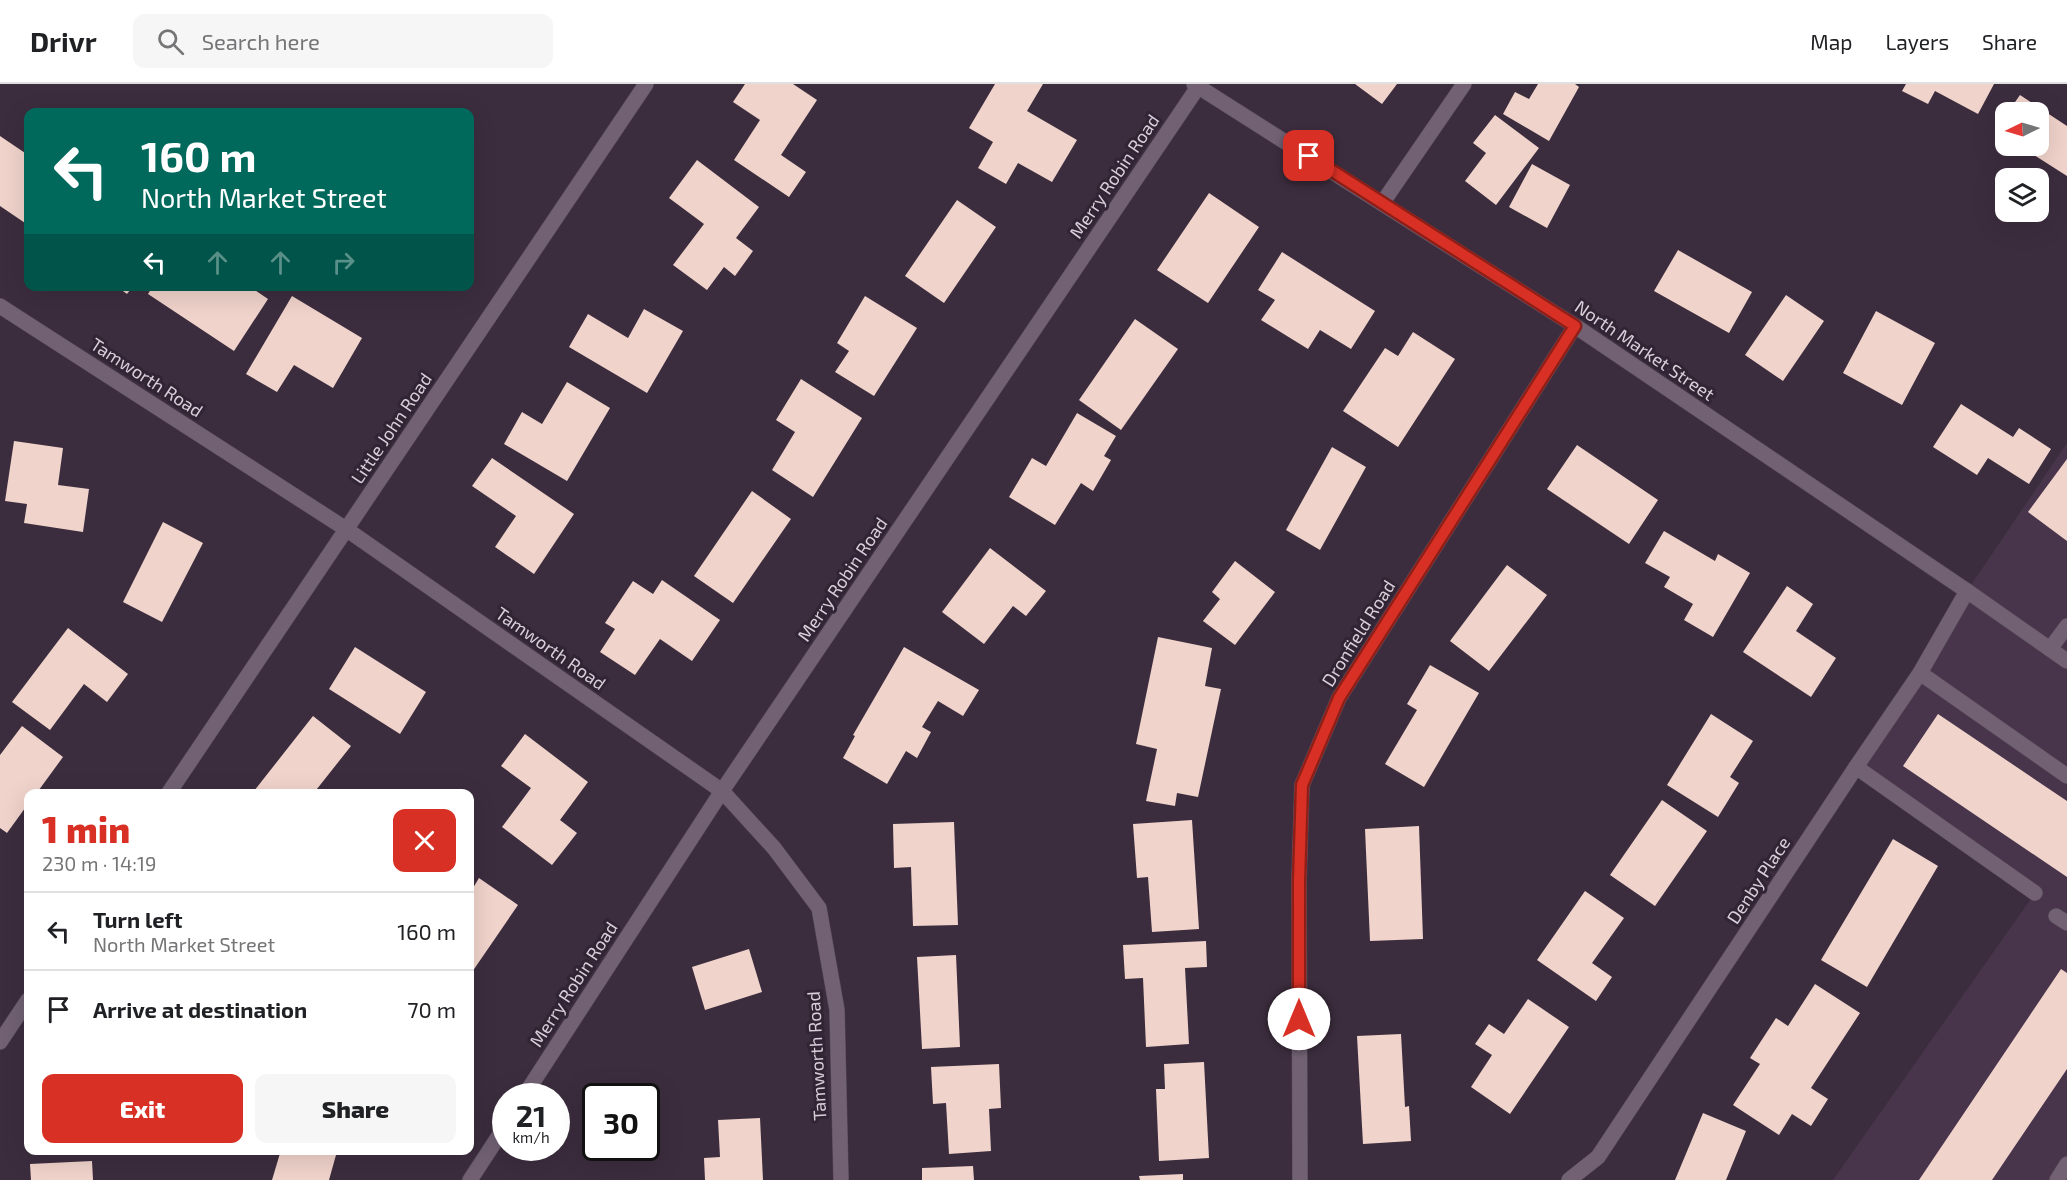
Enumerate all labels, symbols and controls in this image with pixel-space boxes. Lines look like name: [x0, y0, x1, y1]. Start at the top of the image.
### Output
search box: [133, 14, 553, 68]
text: Drivr: [30, 24, 97, 58]
icon: search: [154, 25, 187, 58]
text: Search here: [202, 28, 320, 54]
text: Map: [1810, 29, 1852, 54]
text: Layers: [1885, 29, 1949, 54]
text: Share: [1982, 29, 2037, 54]
north arrow: [1995, 102, 2049, 156]
map controls: [1995, 102, 2049, 222]
street label: Merry Robin Road: [1064, 110, 1164, 242]
text: 160 m: [141, 130, 257, 180]
pin: [1283, 130, 1334, 181]
icon: left: [42, 132, 120, 210]
icon: arrive: [1292, 139, 1325, 172]
button: layers: [1995, 168, 2049, 222]
text: North Market Street: [141, 181, 387, 213]
icon: left: [138, 246, 171, 279]
icon: ahead: [201, 246, 234, 279]
icon: ahead: [264, 246, 297, 279]
icon: right: [327, 246, 360, 279]
street label: North Market Street: [1571, 295, 1719, 405]
street label: Tamworth Road: [87, 333, 207, 421]
street label: Little John Road: [346, 368, 436, 488]
street label: Merry Robin Road: [792, 513, 892, 645]
street label: Dronfield Road: [1317, 576, 1399, 690]
street label: Tamworth Road: [492, 602, 610, 694]
text: 1 min: [42, 807, 130, 850]
button: close: [393, 809, 456, 872]
street label: Denby Place: [1722, 832, 1794, 928]
text: 230 m · 14:19: [42, 851, 156, 875]
text: Turn left: [93, 906, 182, 932]
icon: left: [42, 915, 75, 948]
street label: Merry Robin Road: [524, 917, 622, 1051]
text: 160 m: [397, 918, 456, 944]
text: North Market Street: [93, 932, 275, 956]
position arrow: [1267, 987, 1331, 1051]
street label: Tamworth Road: [802, 991, 830, 1121]
icon: arrive: [42, 993, 75, 1026]
text: Arrive at destination: [93, 996, 307, 1022]
text: 70 m: [407, 996, 456, 1022]
button: Exit: [42, 1074, 243, 1143]
button: Share: [255, 1074, 456, 1143]
speed limit sign: 30: [582, 1083, 660, 1161]
text: 21: [516, 1097, 546, 1133]
text: km/h: [512, 1128, 550, 1146]

